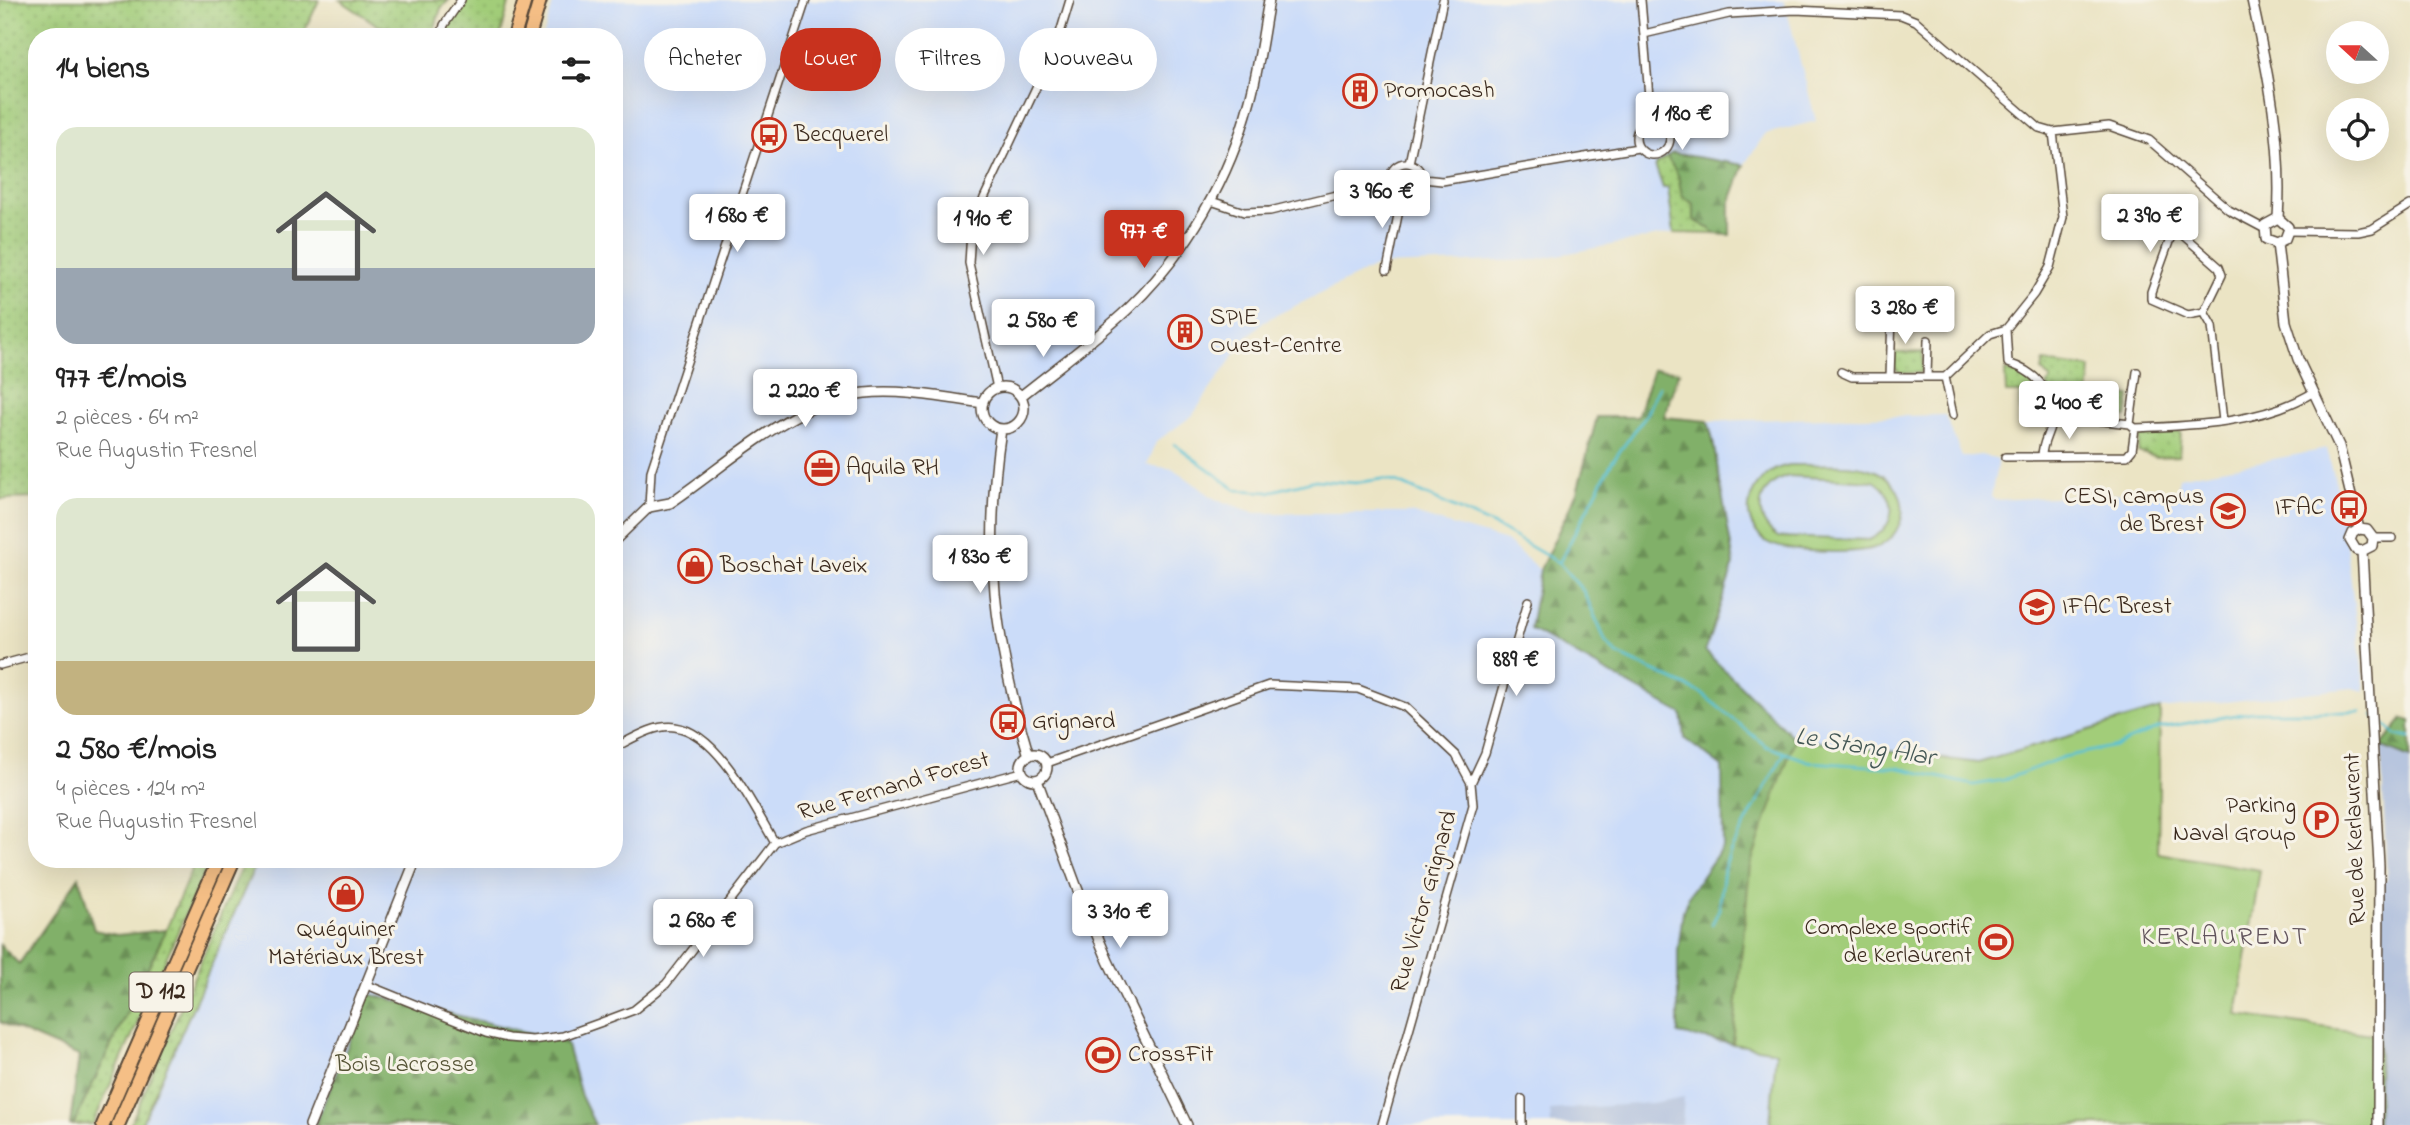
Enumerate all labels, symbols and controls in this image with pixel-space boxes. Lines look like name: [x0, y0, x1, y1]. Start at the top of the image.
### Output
north arrow: [2326, 21, 2389, 84]
map controls: [2326, 21, 2389, 161]
chip: Acheter: [644, 28, 766, 91]
chip: Louer: [780, 28, 881, 91]
chip: Filtres: [895, 28, 1005, 91]
chip: Nouveau: [1019, 28, 1157, 91]
text: 14 biens: [56, 48, 150, 92]
icon: filters: [557, 51, 595, 89]
building icon: Promocash: [1341, 72, 1379, 110]
place label: Promocash: [1384, 74, 1495, 109]
pin: 1 180 €: [1617, 92, 1747, 152]
text: 1 180 €: [1652, 98, 1712, 131]
button: locate: [2326, 98, 2389, 161]
bus stop icon: Becquerel: [750, 116, 788, 154]
place label: Becquerel: [793, 118, 888, 153]
pin: 3 960 €: [1317, 170, 1447, 230]
icon: home: [263, 173, 389, 299]
text: 3 960 €: [1350, 176, 1414, 209]
pin: 1 680 €: [672, 194, 802, 254]
pin: 2 390 €: [2085, 194, 2215, 254]
pin: 1 910 €: [918, 198, 1048, 257]
text: 1 680 €: [705, 200, 769, 233]
text: 2 390 €: [2117, 200, 2183, 233]
text: 1 910 €: [953, 203, 1013, 236]
pin: 977 €: [1095, 210, 1193, 270]
text: 977 €: [1120, 216, 1168, 249]
pin: 3 280 €: [1840, 286, 1970, 346]
text: 3 280 €: [1871, 292, 1939, 325]
pin: 2 580 €: [978, 300, 1108, 359]
place label: SPIE Ouest-Centre: [1210, 301, 1342, 364]
text: 2 580 €: [1008, 305, 1078, 338]
building icon: SPIE Ouest-Centre: [1166, 313, 1204, 351]
text: 977 €/mois: [56, 358, 187, 402]
pin: 2 220 €: [740, 370, 870, 429]
text: 2 220 €: [769, 375, 841, 408]
pin: 2 400 €: [2004, 382, 2134, 441]
text: 2 400 €: [2035, 387, 2103, 420]
text: 2 pièces · 64 m²: [56, 402, 199, 435]
text: Rue Augustin Fresnel: [56, 435, 257, 468]
office icon: Aquila RH: [803, 449, 841, 487]
place label: Aquila RH: [846, 451, 939, 486]
place label: CESI, campus de Brest: [2064, 480, 2204, 543]
bus stop icon: IFAC: [2330, 489, 2368, 527]
place label: IFAC: [2275, 491, 2324, 526]
school or university icon: CESI, campus de Brest: [2209, 492, 2247, 530]
pin: 1 830 €: [915, 536, 1045, 595]
text: 1 830 €: [949, 541, 1011, 574]
icon: home: [263, 544, 389, 670]
shop icon: Boschat Laveix: [676, 547, 714, 585]
place label: Boschat Laveix: [719, 549, 868, 584]
school or university icon: IFAC Brest: [2018, 588, 2056, 626]
place label: IFAC Brest: [2062, 590, 2172, 625]
pin: 889 €: [1467, 638, 1565, 698]
text: 889 €: [1493, 644, 1539, 677]
bus stop icon: Grignard: [989, 703, 1027, 741]
place label: Grignard: [1032, 705, 1116, 740]
water label: Le Stang Alar: [1793, 718, 1940, 778]
text: 2 580 €/mois: [56, 729, 217, 773]
street label: Rue Fernand Forest: [794, 743, 994, 831]
street label: Rue de Kerlaurent: [2336, 752, 2376, 926]
text: 4 pièces · 124 m²: [56, 773, 205, 806]
place label: Parking Naval Group: [2173, 789, 2296, 852]
parking icon: Parking Naval Group: [2302, 801, 2340, 839]
text: Rue Augustin Fresnel: [56, 806, 257, 839]
street label: Rue Victor Grignard: [1382, 806, 1468, 997]
shop icon: Quéguiner Matériaux Brest: [327, 875, 365, 913]
pin: 3 310 €: [1055, 890, 1185, 950]
text: 3 310 €: [1088, 896, 1152, 929]
pin: 2 680 €: [638, 900, 768, 959]
text: 2 680 €: [669, 905, 737, 938]
place label: Complexe sportif de Kerlaurent: [1804, 911, 1973, 974]
place label: Quéguiner Matériaux Brest: [268, 913, 424, 976]
district label: KERLAURENT: [2141, 919, 2309, 957]
sports icon: Complexe sportif de Kerlaurent: [1977, 923, 2015, 961]
road number: D 112: [130, 973, 192, 1012]
sports icon: CrossFit: [1084, 1036, 1122, 1074]
place label: CrossFit: [1128, 1038, 1213, 1073]
park label: Bois Lacrosse: [335, 1048, 475, 1083]

